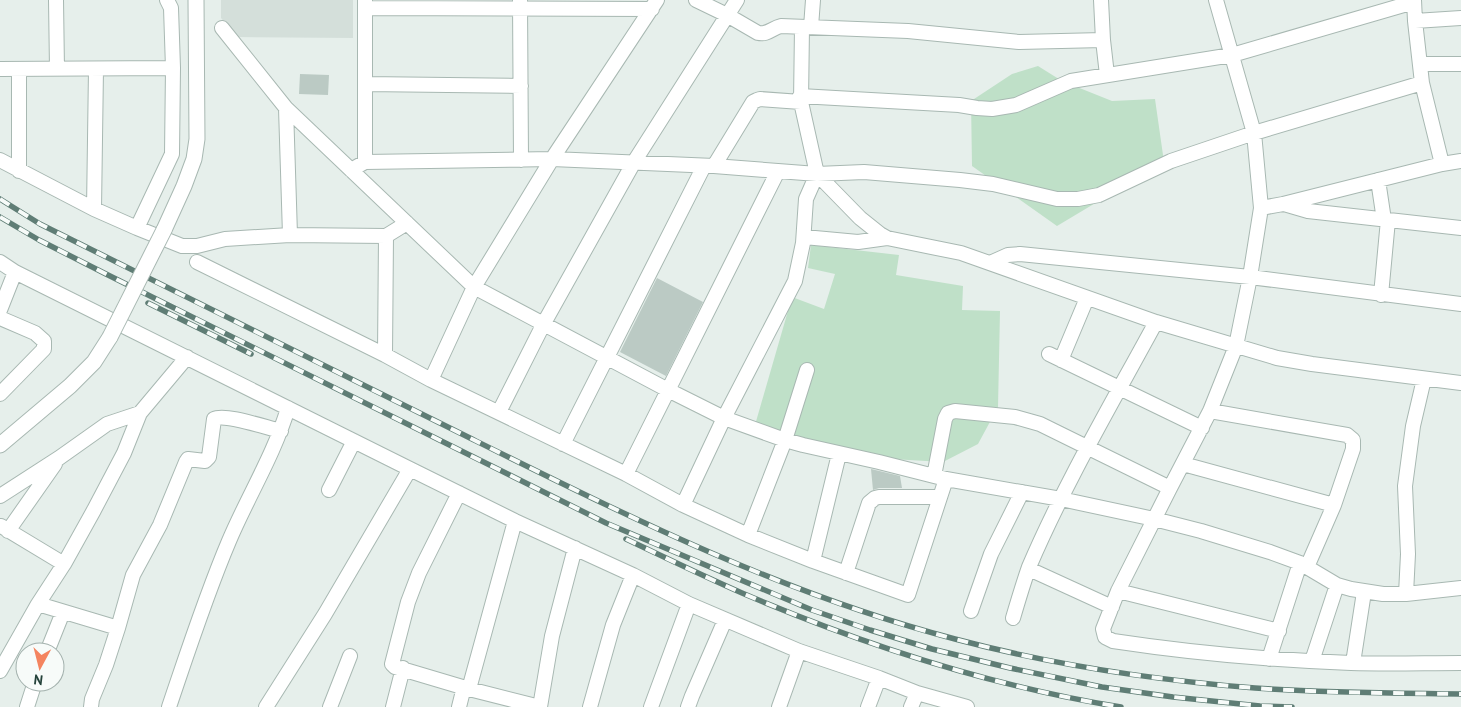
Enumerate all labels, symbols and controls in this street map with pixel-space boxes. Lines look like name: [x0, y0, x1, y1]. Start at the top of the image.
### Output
north arrow: [15, 642, 65, 692]
text: N: [33, 670, 44, 689]

